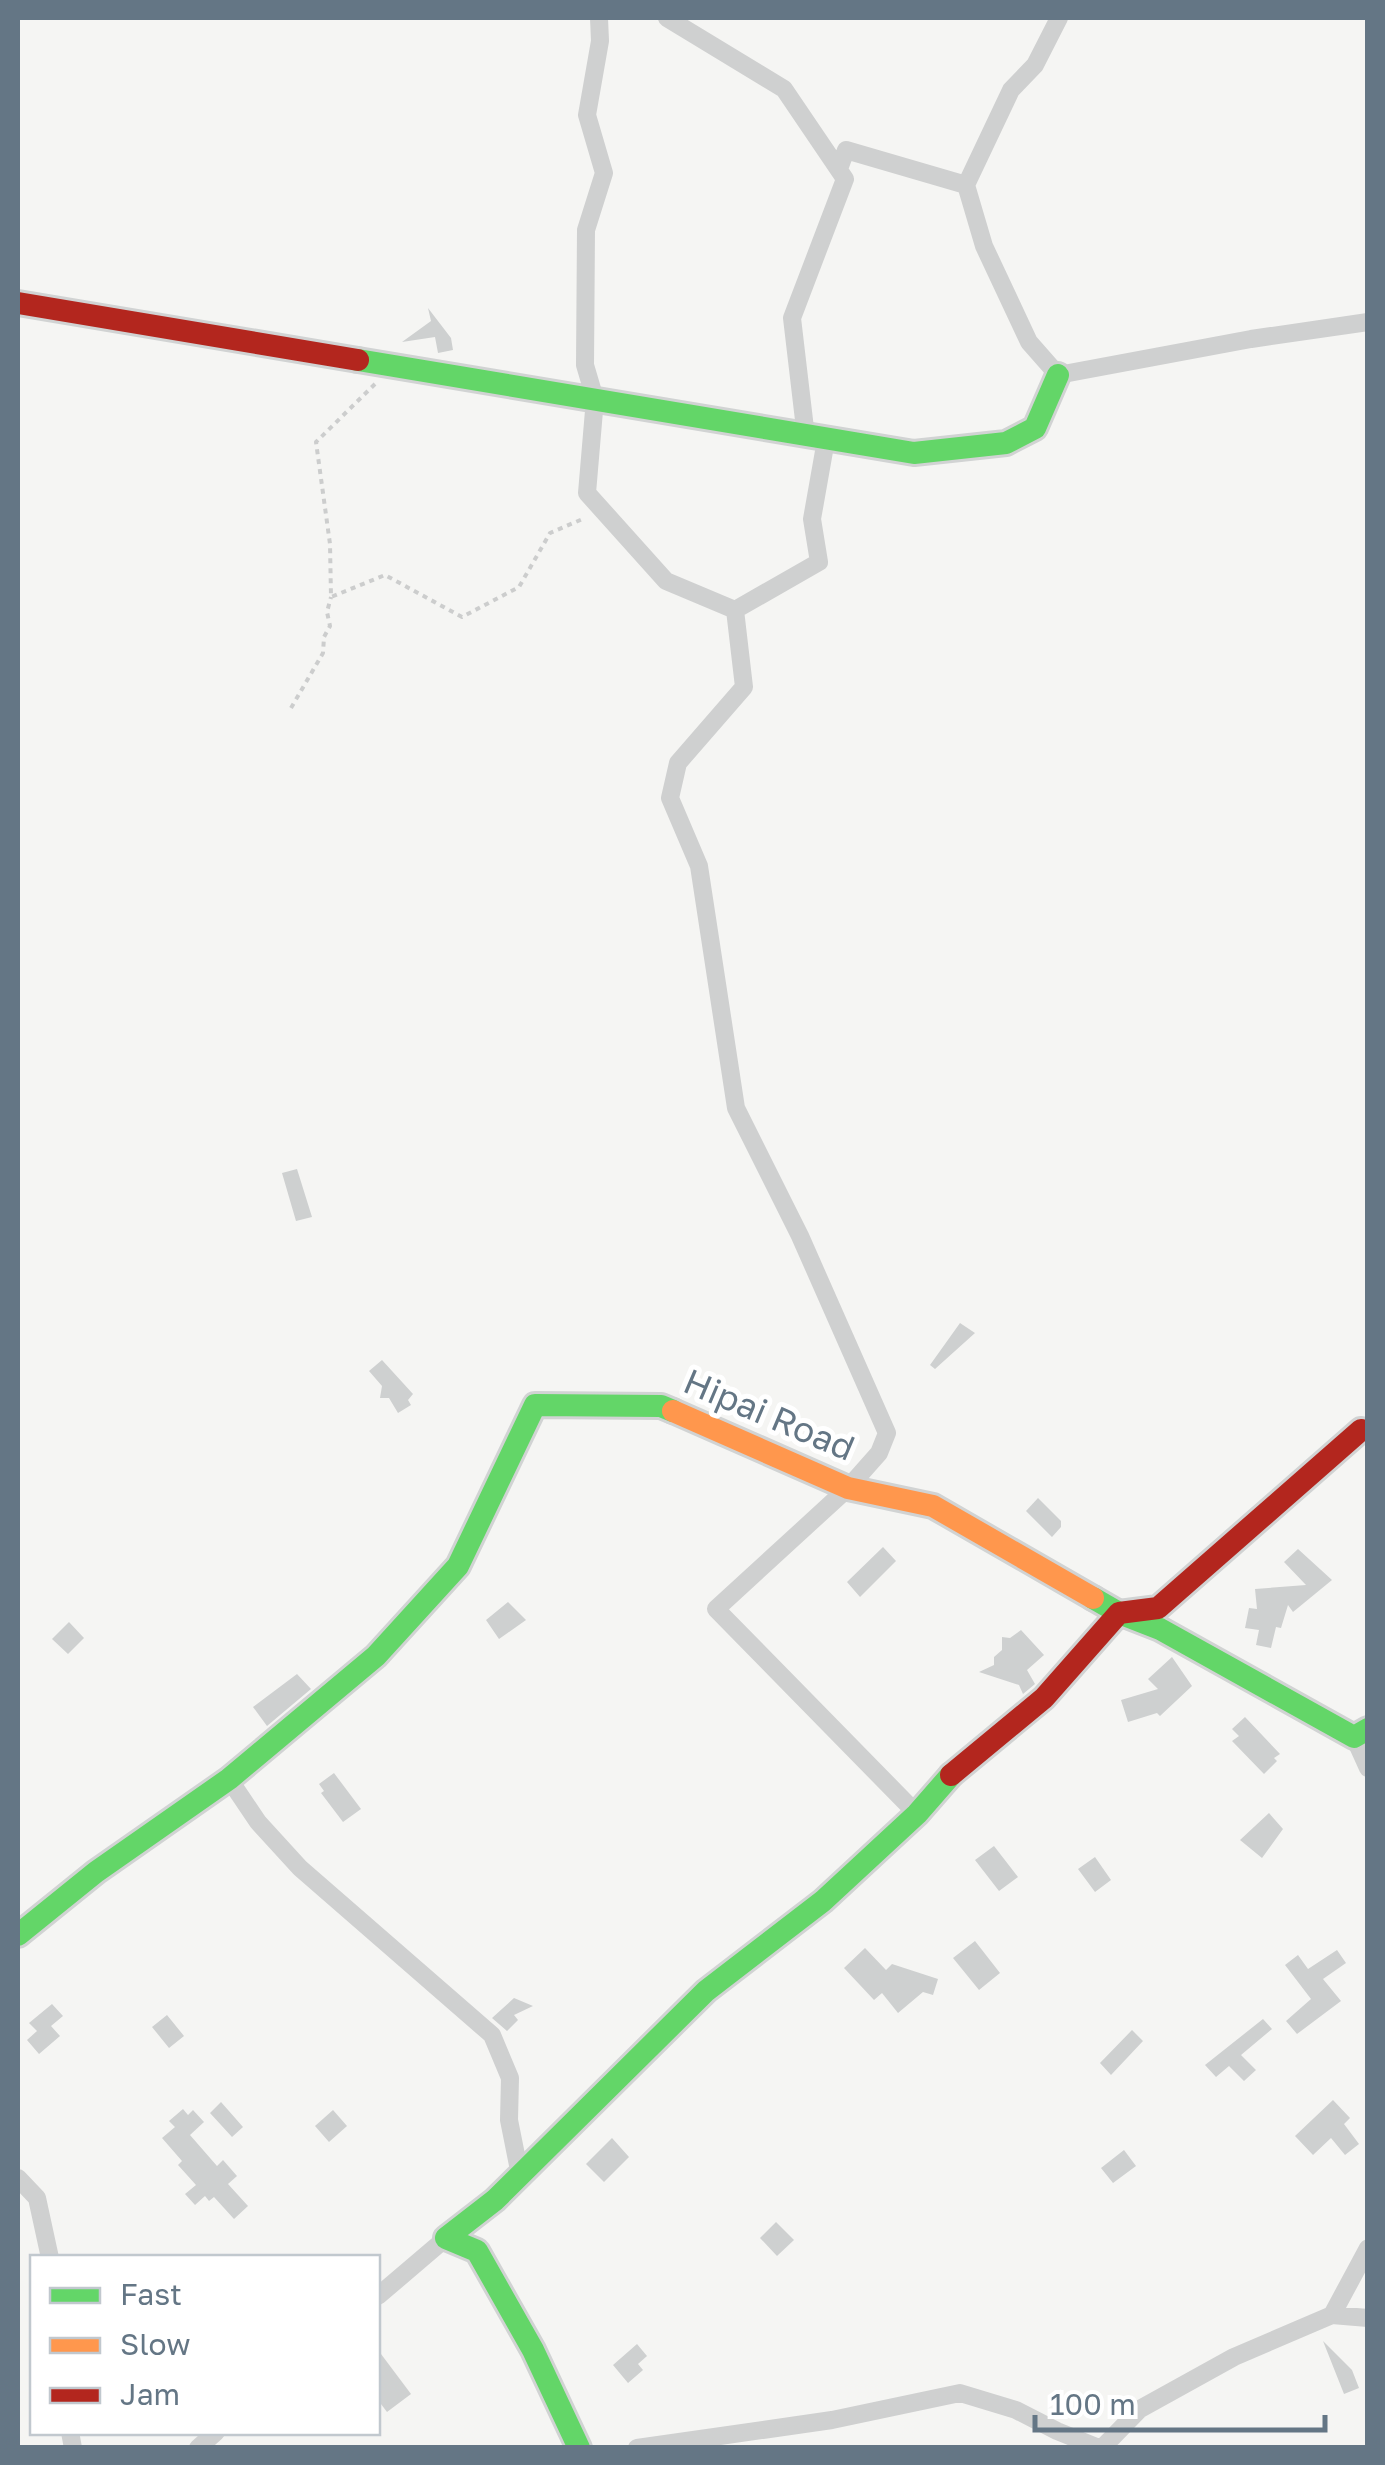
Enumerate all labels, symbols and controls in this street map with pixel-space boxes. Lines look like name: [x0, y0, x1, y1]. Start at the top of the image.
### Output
street label: Hipai Road: [678, 1359, 861, 1469]
legend: [30, 2255, 380, 2435]
text: Fast: [120, 2276, 182, 2312]
text: Slow: [120, 2326, 191, 2362]
scale bar: [1035, 2370, 1325, 2432]
text: Jam: [120, 2376, 180, 2412]
text: 100 m: [1050, 2386, 1136, 2422]

